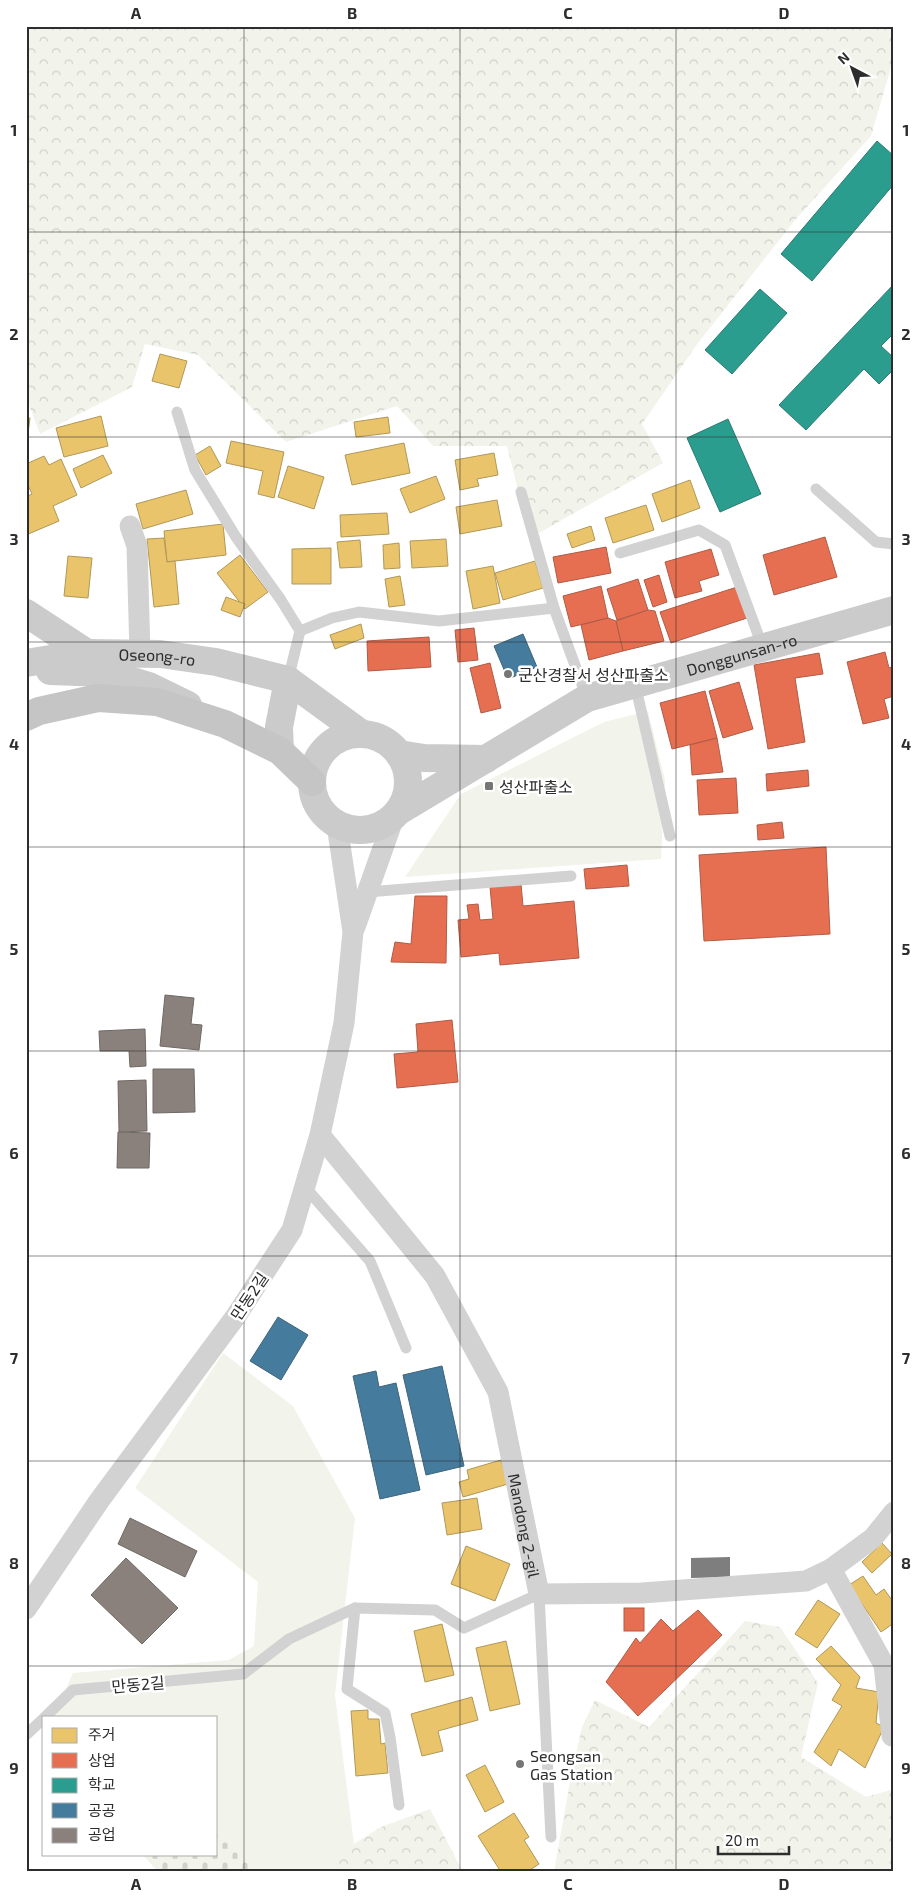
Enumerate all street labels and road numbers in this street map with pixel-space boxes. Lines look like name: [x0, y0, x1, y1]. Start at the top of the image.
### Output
street label: Donggunsan-ro: [684, 629, 799, 679]
street label: Oseong-ro: [118, 644, 197, 668]
street label: 만동2길: [226, 1269, 272, 1323]
street label: Mandong 2-gil: [505, 1471, 545, 1579]
street label: 만동2길: [111, 1672, 165, 1696]

